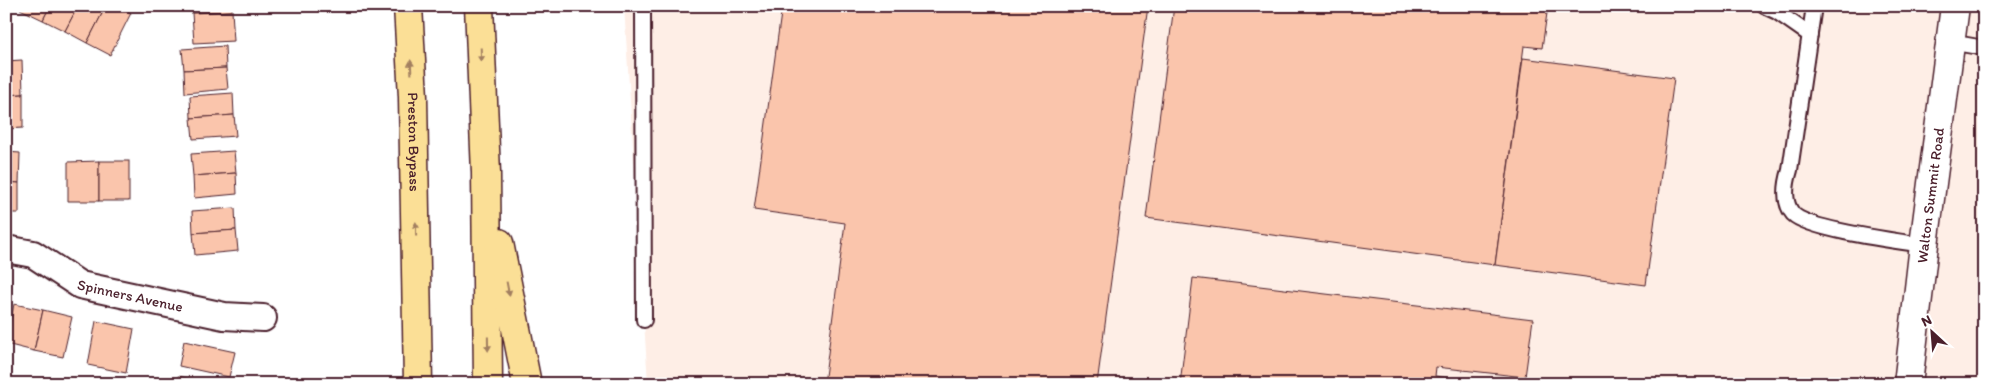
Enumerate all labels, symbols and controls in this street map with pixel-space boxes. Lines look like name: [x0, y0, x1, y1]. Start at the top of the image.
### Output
one-way arrow: [477, 47, 485, 63]
one-way arrow: [407, 59, 415, 75]
street label: Preston Bypass: [404, 92, 424, 192]
street label: Walton Summit Road: [1913, 126, 1948, 264]
one-way arrow: [412, 221, 420, 237]
street label: Spinners Avenue: [76, 276, 185, 316]
one-way arrow: [505, 282, 513, 298]
north arrow: [1908, 308, 1958, 358]
text: N: [1919, 311, 1934, 330]
one-way arrow: [484, 336, 492, 352]

